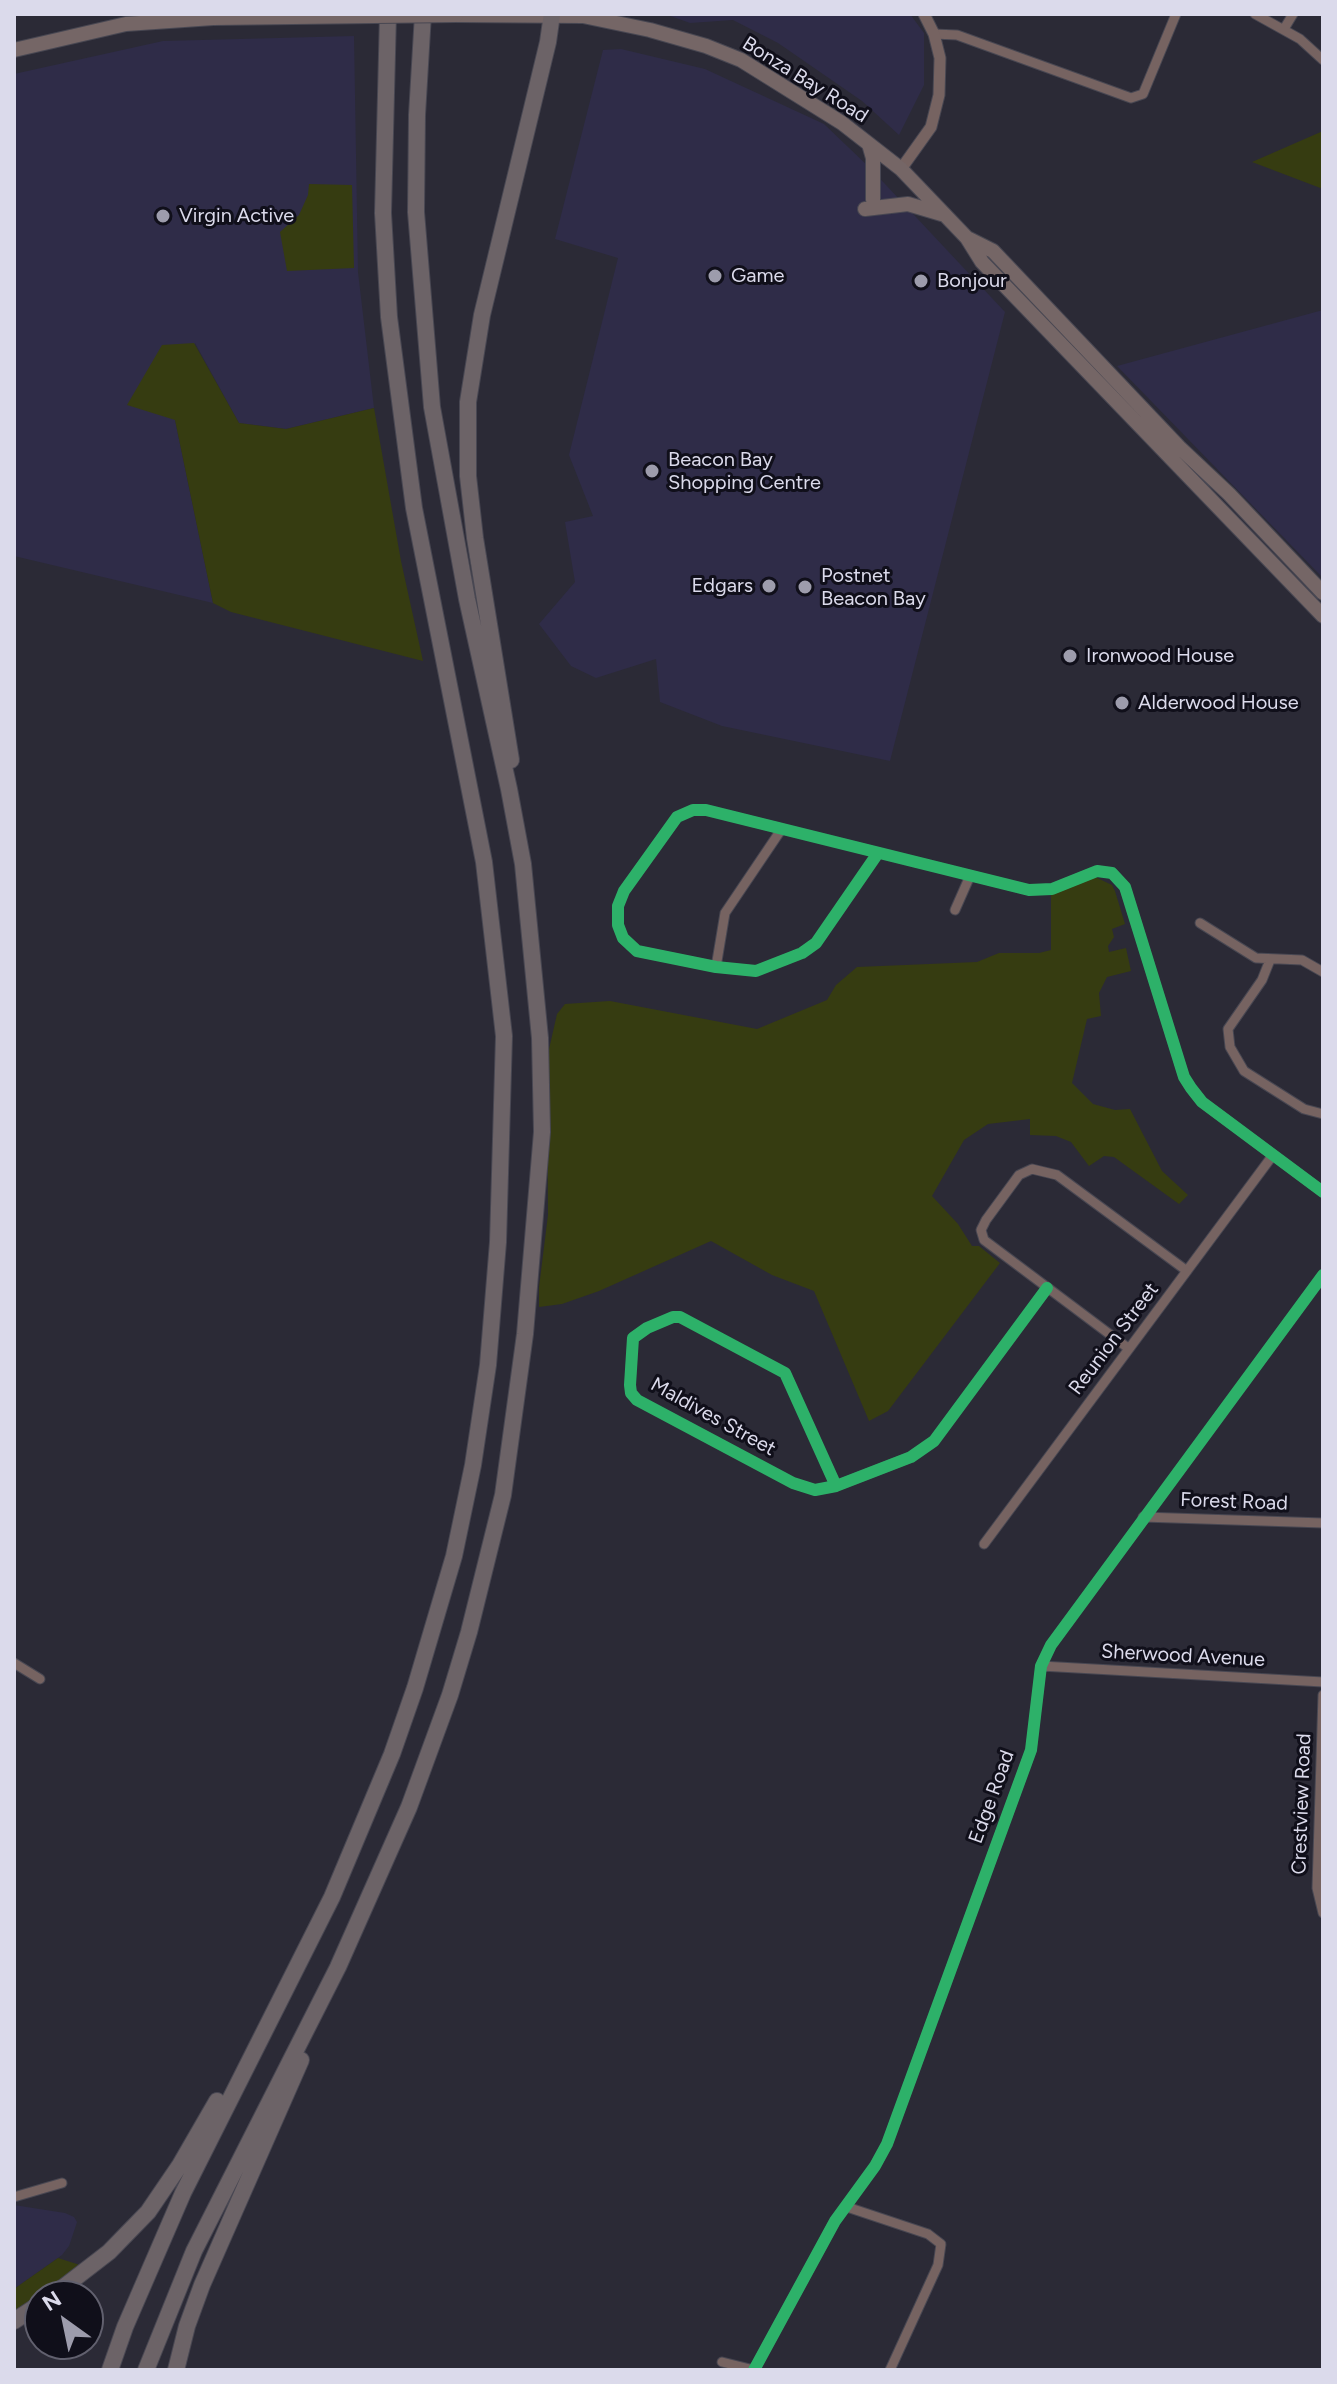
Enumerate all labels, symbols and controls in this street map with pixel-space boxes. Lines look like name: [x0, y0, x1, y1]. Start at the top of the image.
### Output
street label: Bonza Bay Road: [738, 32, 872, 128]
place label: Virgin Active: [179, 204, 294, 228]
marker: Virgin Active: [154, 207, 172, 225]
place label: Game: [731, 264, 784, 288]
marker: Game: [706, 267, 724, 285]
place label: Bonjour: [937, 269, 1007, 293]
marker: Bonjour: [912, 272, 930, 290]
place label: Beacon Bay Shopping Centre: [668, 448, 821, 495]
marker: Beacon Bay Shopping Centre: [643, 462, 661, 480]
place label: Postnet Beacon Bay: [821, 564, 926, 611]
place label: Edgars: [691, 574, 753, 598]
marker: Edgars: [760, 577, 778, 595]
marker: Postnet Beacon Bay: [796, 578, 814, 596]
place label: Ironwood House: [1086, 644, 1234, 668]
marker: Ironwood House: [1061, 647, 1079, 665]
place label: Alderwood House: [1138, 691, 1299, 715]
marker: Alderwood House: [1113, 694, 1131, 712]
street label: Reunion Street: [1064, 1278, 1164, 1400]
street label: Maldives Street: [646, 1373, 780, 1461]
street label: Forest Road: [1180, 1488, 1288, 1516]
street label: Sherwood Avenue: [1100, 1640, 1266, 1672]
street label: Crestview Road: [1288, 1733, 1316, 1875]
street label: Edge Road: [964, 1747, 1020, 1847]
north arrow: [24, 2280, 104, 2360]
text: N: [37, 2285, 66, 2317]

